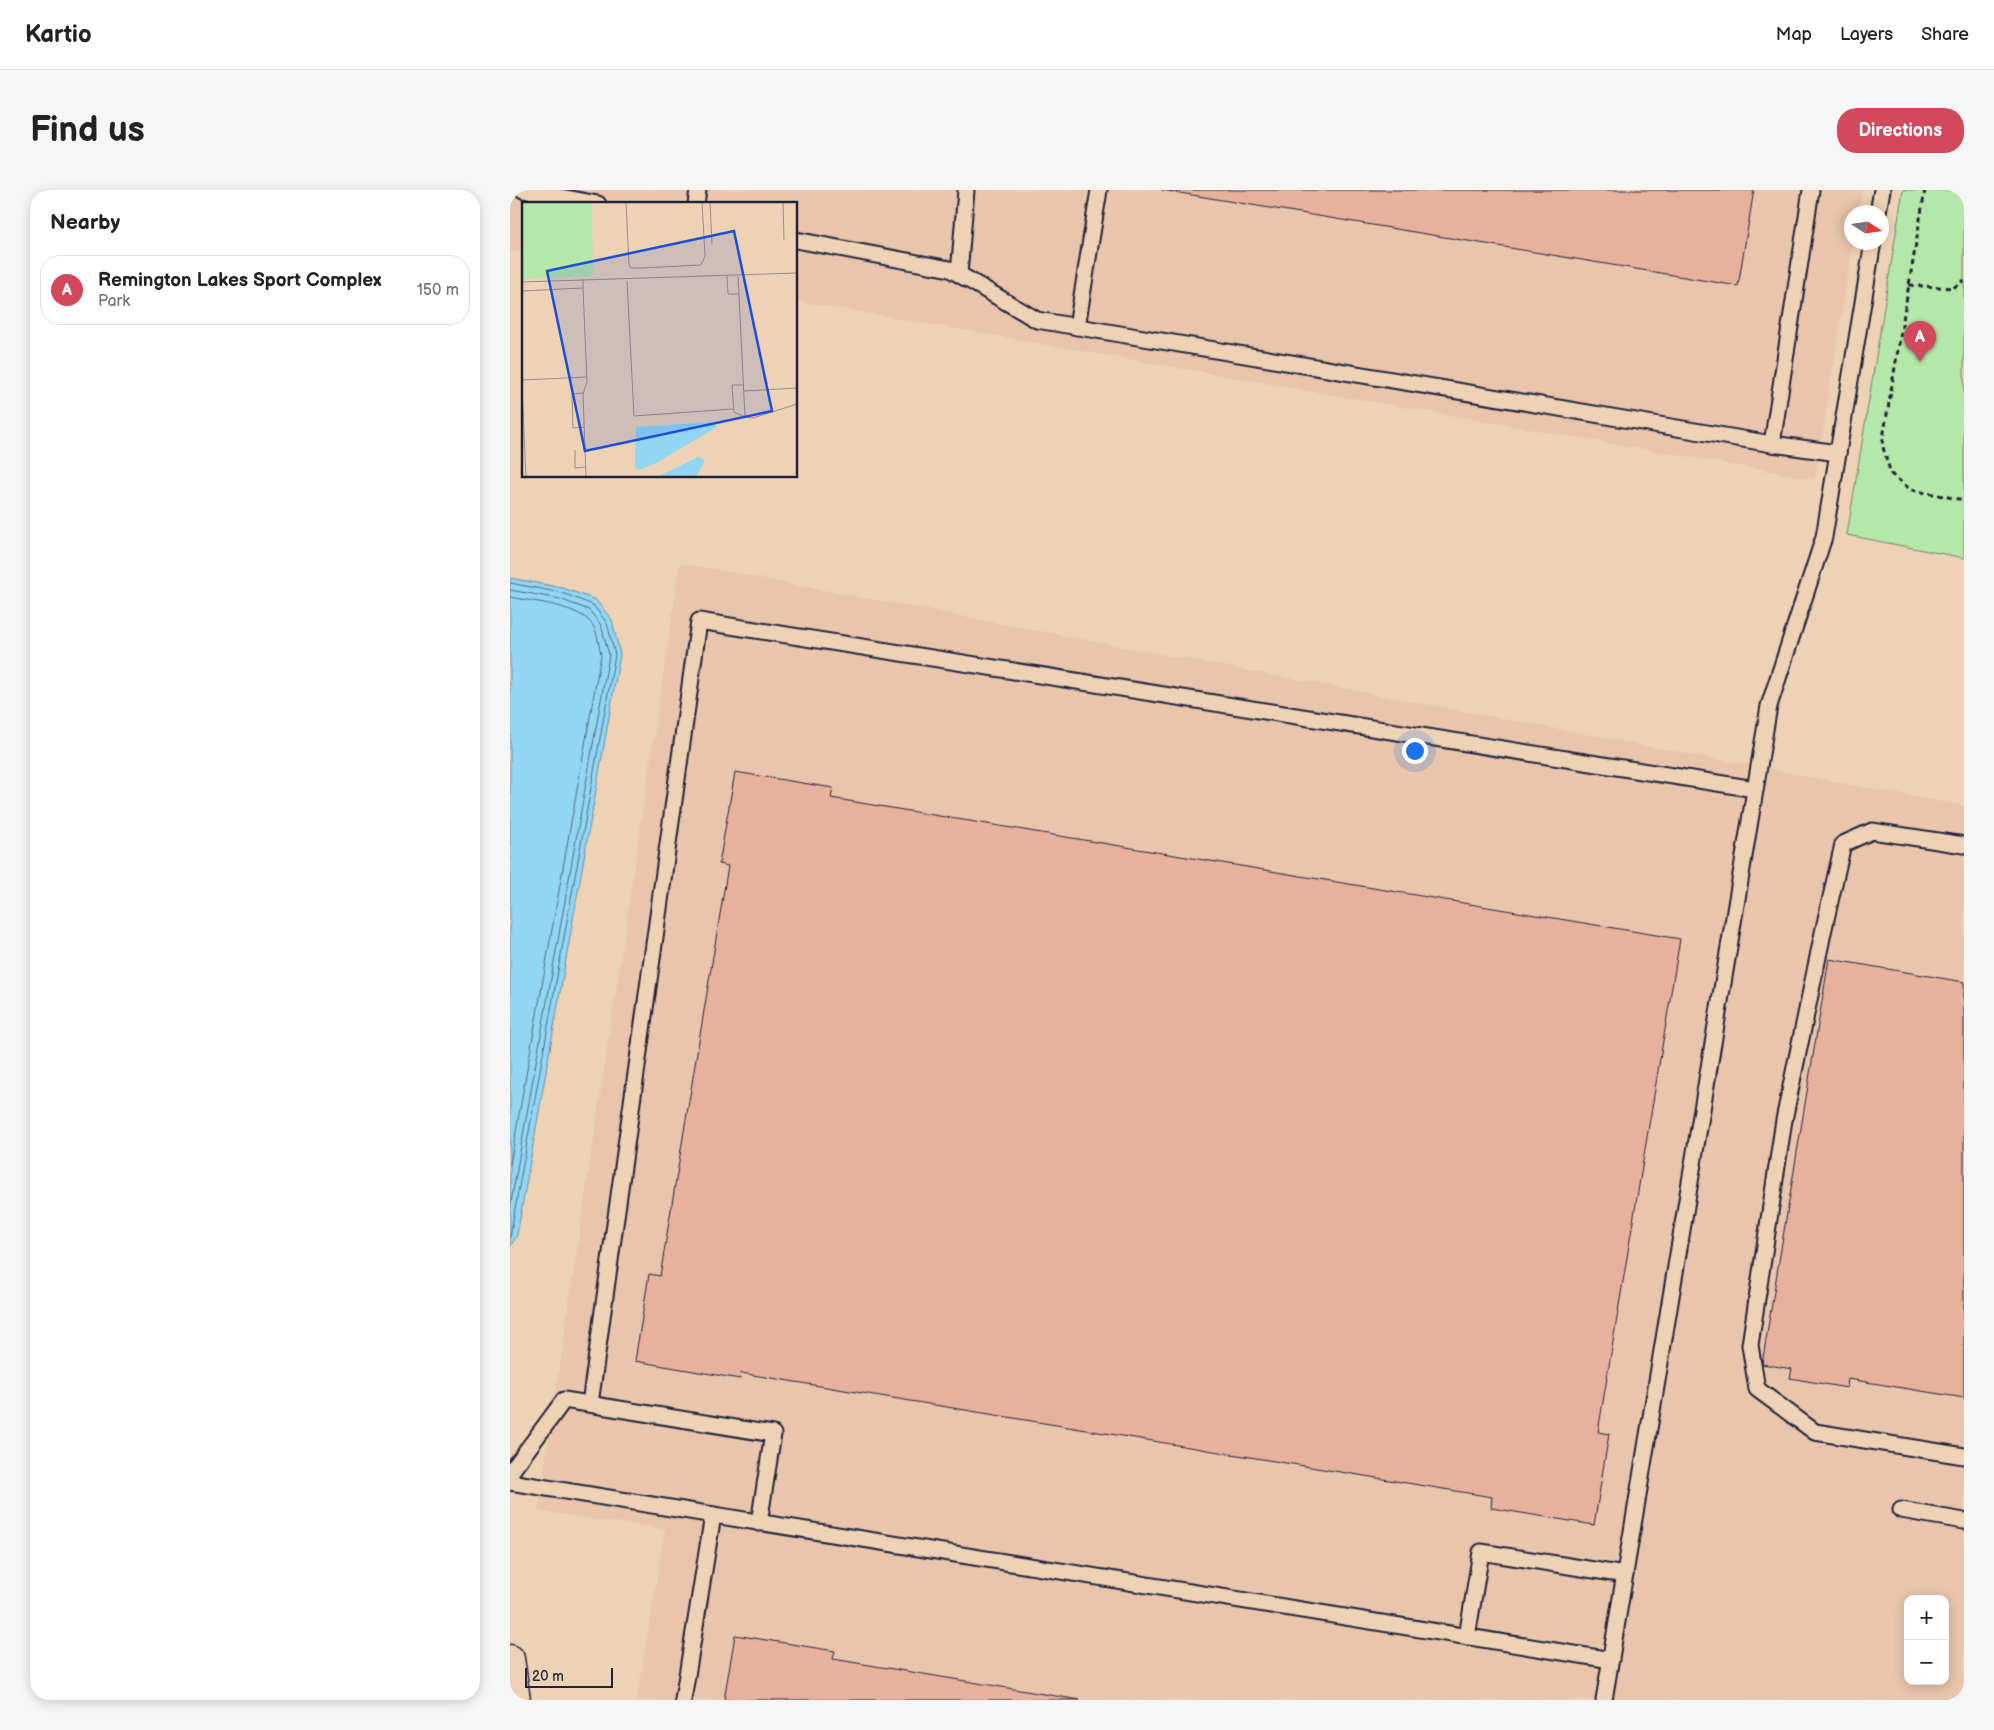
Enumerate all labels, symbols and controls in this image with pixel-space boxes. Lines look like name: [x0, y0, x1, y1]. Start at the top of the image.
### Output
text: Kartio: [25, 20, 92, 49]
text: Map: [1776, 24, 1812, 45]
text: Layers: [1840, 24, 1893, 45]
text: Share: [1921, 24, 1969, 45]
button: Directions: [1837, 108, 1964, 153]
text: Find us: [30, 109, 145, 152]
inset map: [522, 202, 798, 478]
north arrow: [1844, 205, 1889, 250]
text: Nearby: [50, 210, 120, 235]
text: Remington Lakes Sport Complex: [98, 269, 381, 292]
text: A: [62, 281, 72, 300]
text: 150 m: [417, 281, 459, 300]
text: Park: [98, 292, 130, 311]
pin: A: [1904, 321, 1936, 362]
your location: [1402, 738, 1428, 764]
map controls: [1904, 1595, 1949, 1685]
button: +: [1904, 1595, 1949, 1640]
button: −: [1904, 1640, 1949, 1685]
scale bar: [525, 1665, 612, 1688]
text: 20 m: [532, 1668, 564, 1685]

